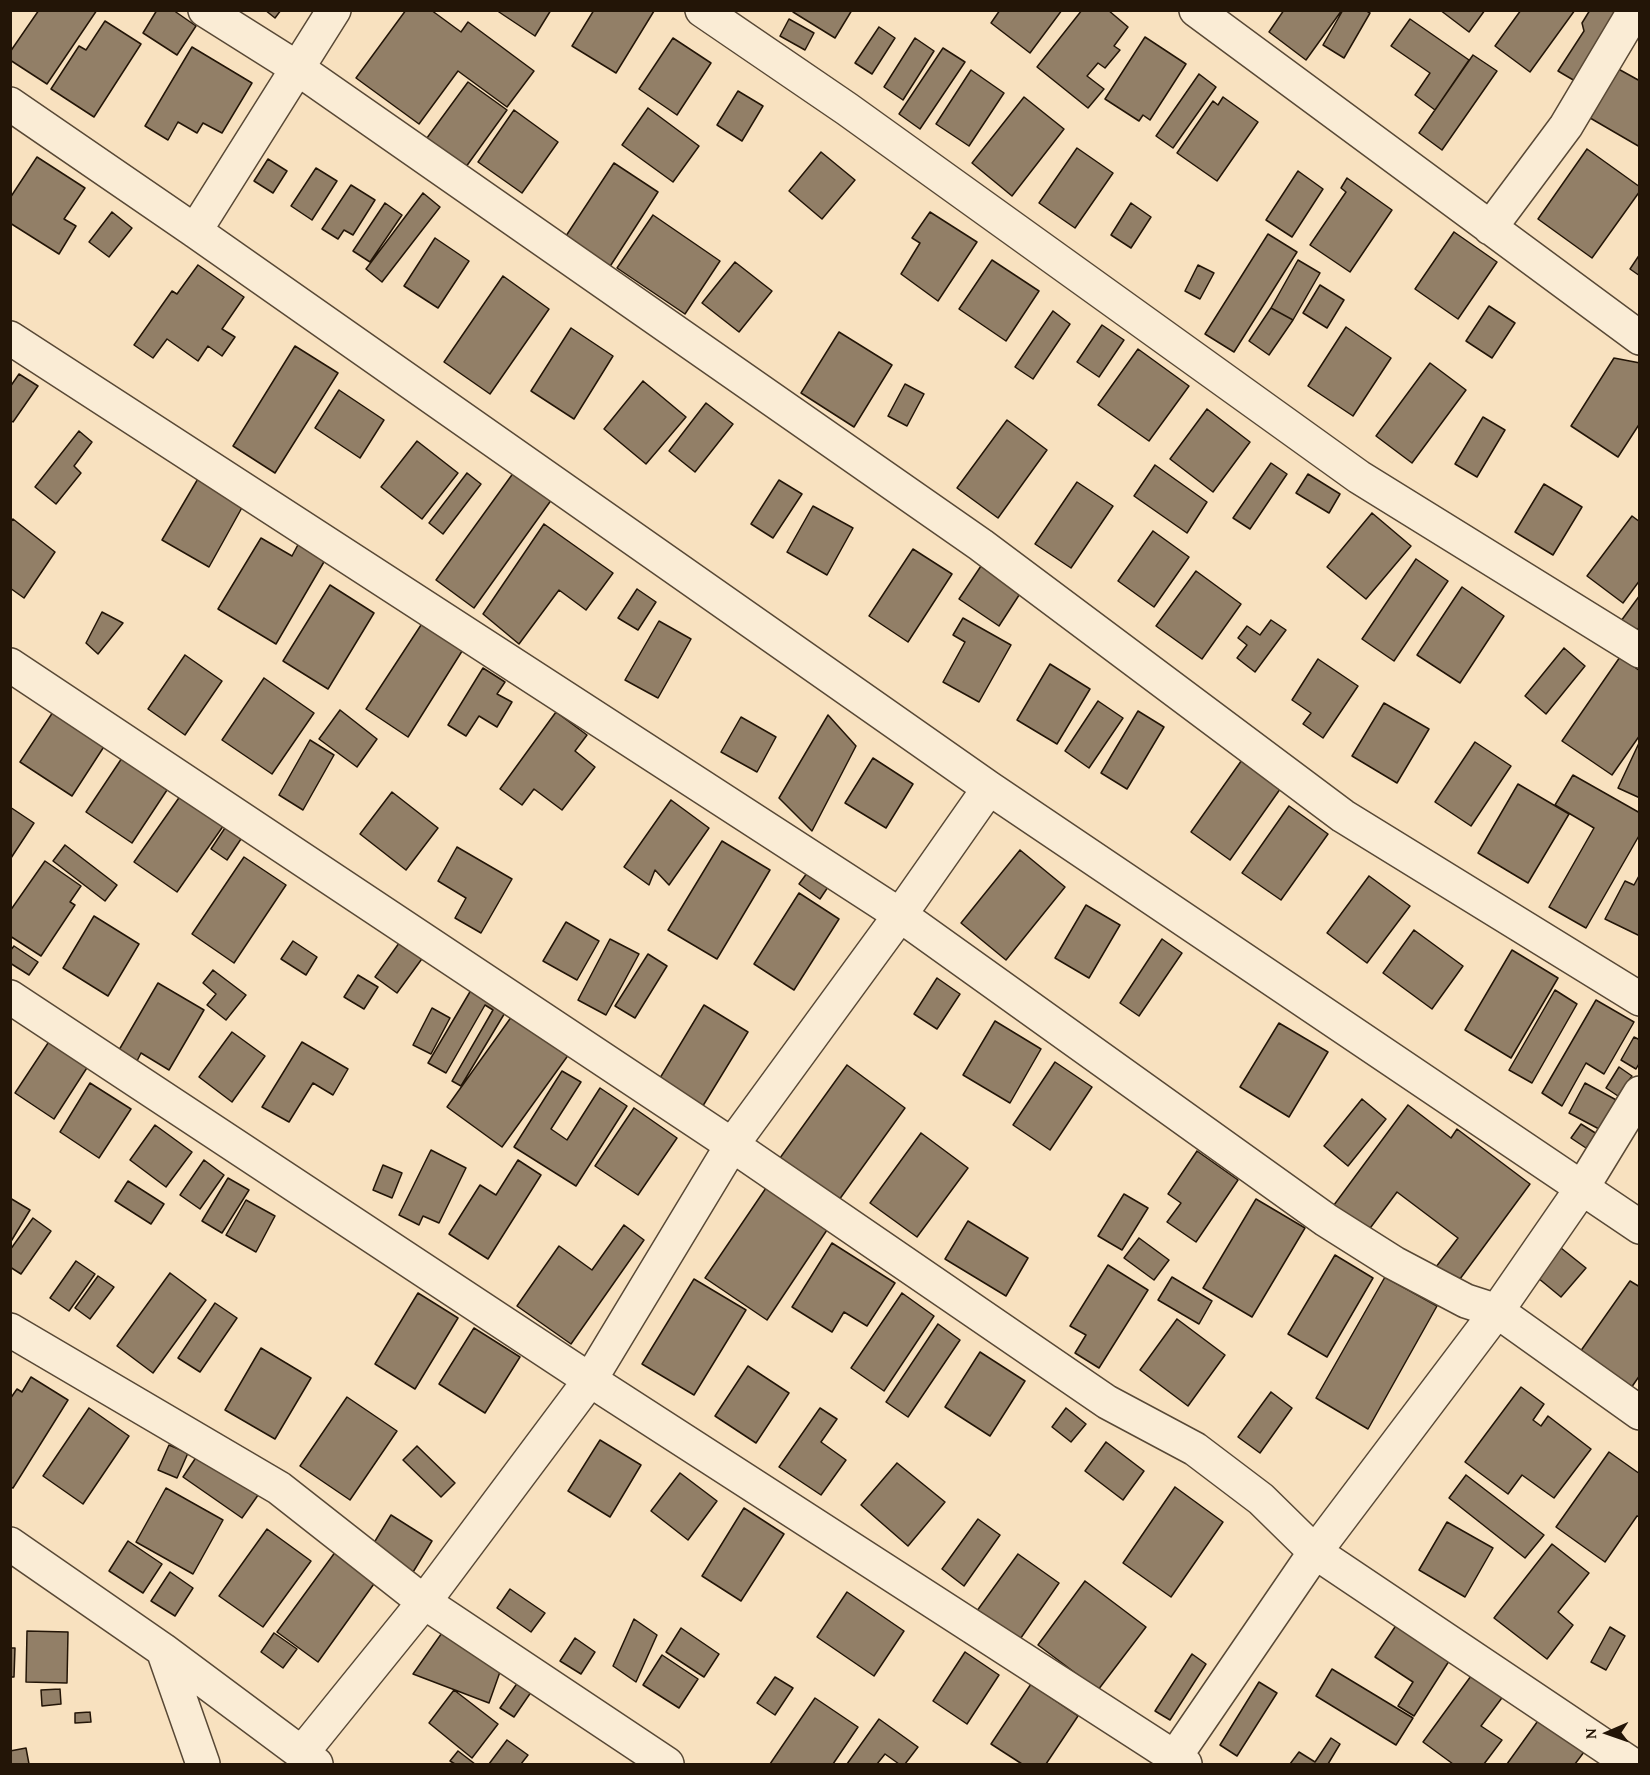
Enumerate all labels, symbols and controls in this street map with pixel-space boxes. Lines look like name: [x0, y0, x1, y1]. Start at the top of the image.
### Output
north arrow: [1578, 1703, 1638, 1763]
text: N: [1578, 1728, 1602, 1739]

